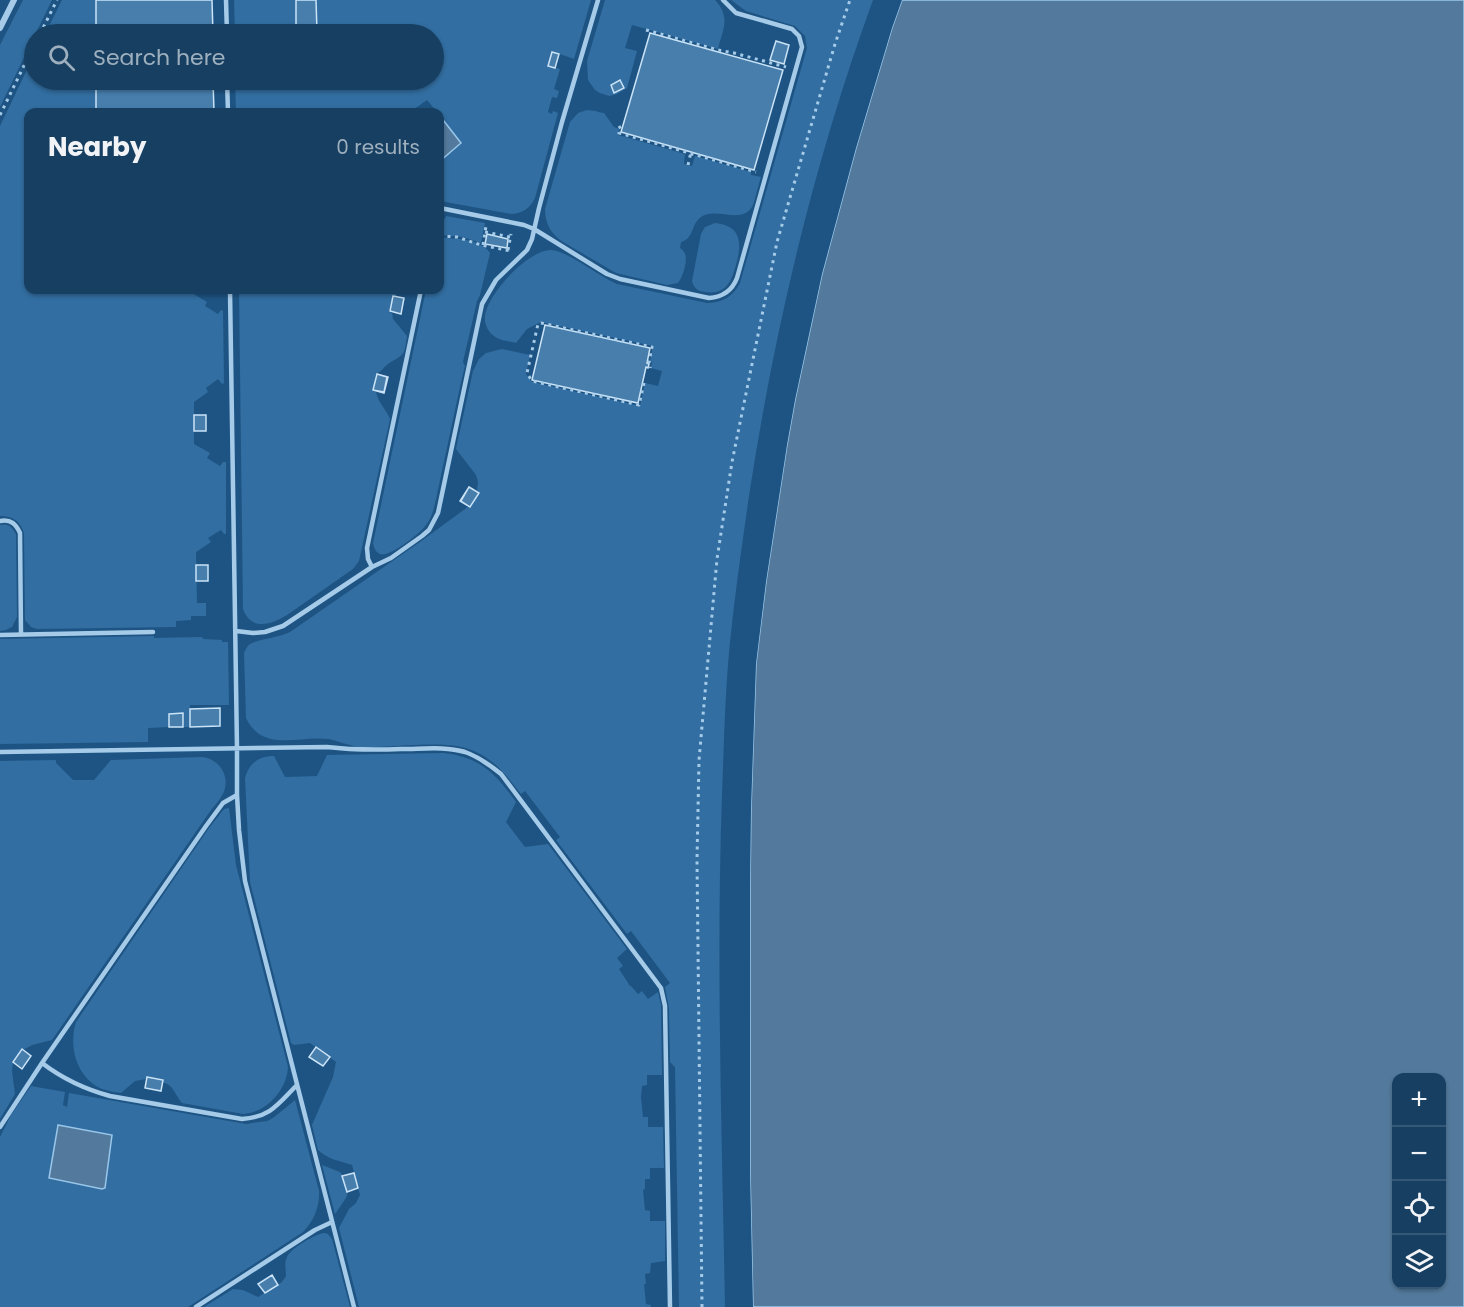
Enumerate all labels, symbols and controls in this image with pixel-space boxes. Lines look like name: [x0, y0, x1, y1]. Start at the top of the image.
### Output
search box: [24, 24, 444, 90]
icon: search: [45, 41, 78, 74]
text: Search here: [93, 42, 226, 73]
text: Nearby: [48, 129, 146, 165]
text: 0 results: [336, 133, 420, 161]
map controls: [1392, 1073, 1446, 1289]
button: +: [1392, 1073, 1446, 1127]
button: −: [1392, 1127, 1446, 1181]
button: locate: [1392, 1181, 1446, 1235]
button: layers: [1392, 1235, 1446, 1289]

